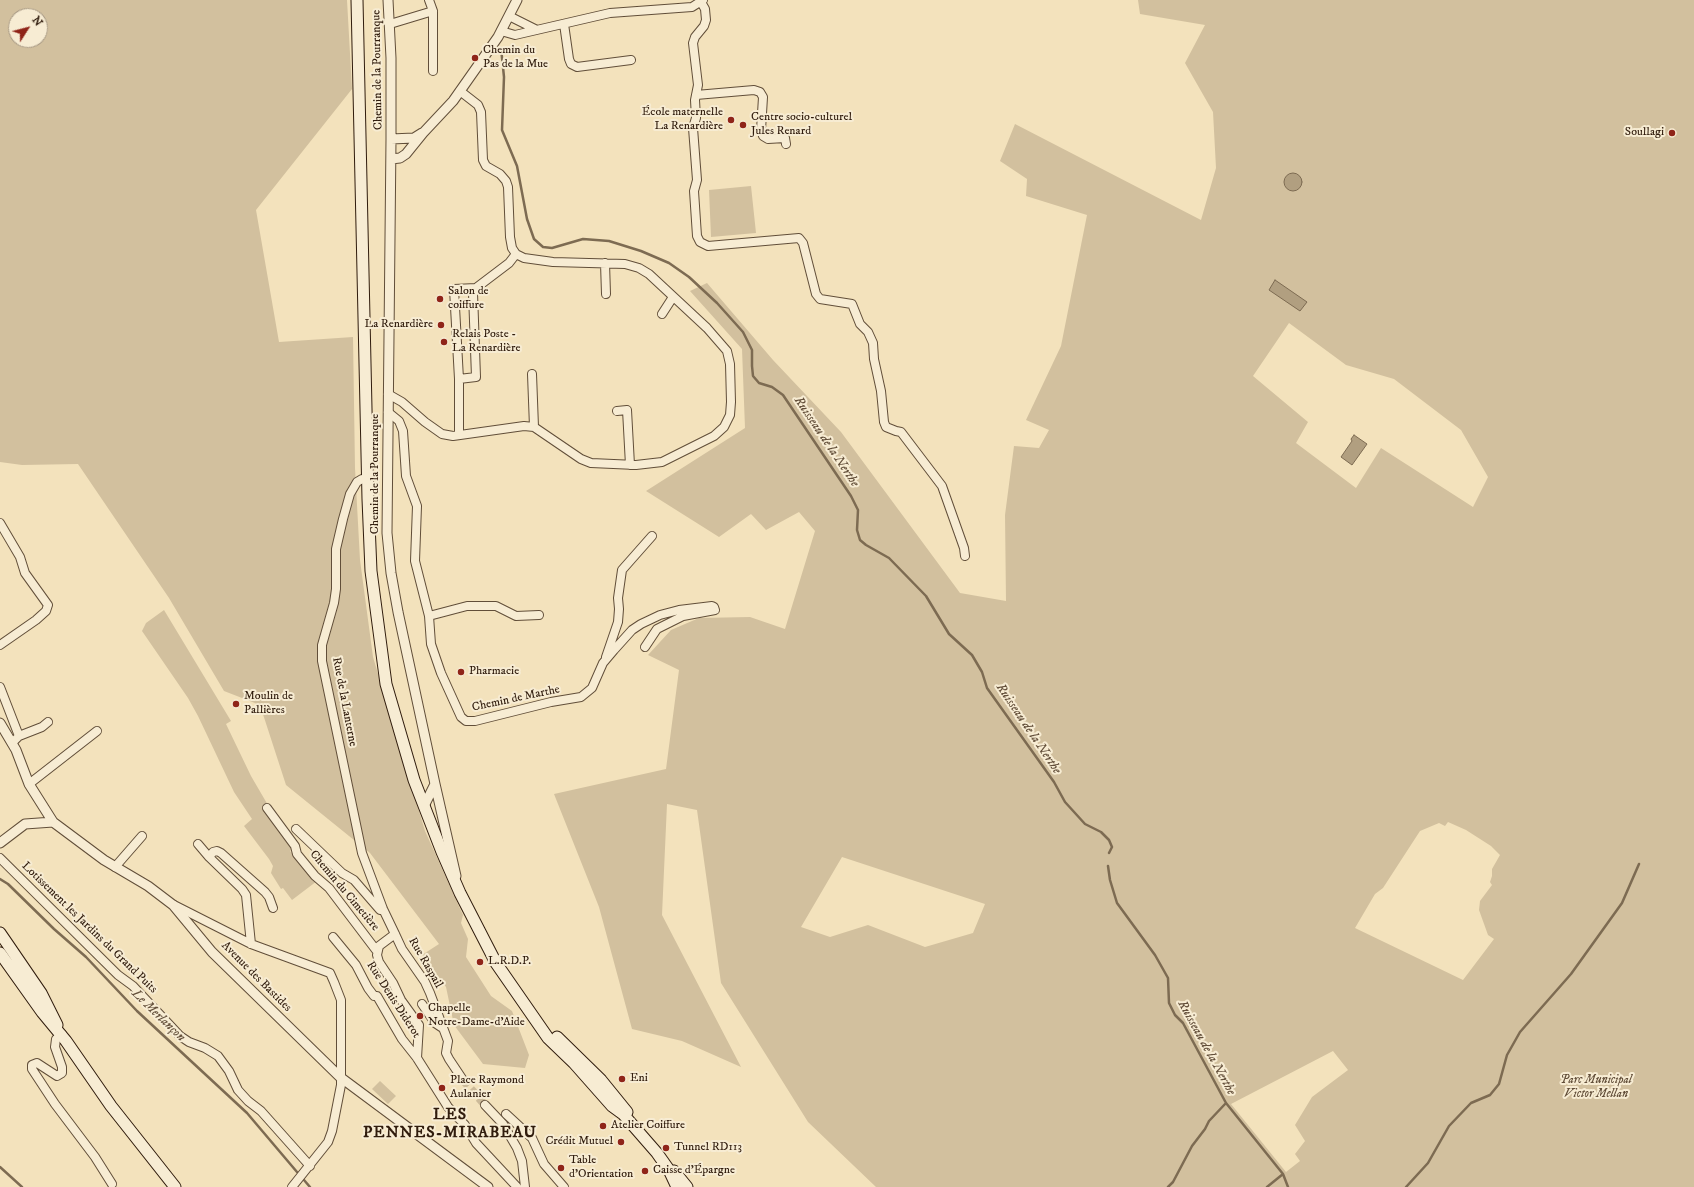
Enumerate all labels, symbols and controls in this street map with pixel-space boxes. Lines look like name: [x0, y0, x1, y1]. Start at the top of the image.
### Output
north arrow: [8, 8, 48, 48]
street label: Chemin de la Pourranque: [370, 10, 386, 130]
text: N: [29, 14, 45, 29]
place label: Chemin du Pas de la Mue: [483, 44, 548, 72]
marker: Chemin du Pas de la Mue: [470, 53, 480, 63]
place label: École maternelle La Renardière: [642, 106, 723, 134]
place label: Centre socio-culturel Jules Renard: [751, 111, 852, 139]
marker: École maternelle La Renardière: [726, 115, 736, 125]
marker: Centre socio-culturel Jules Renard: [738, 120, 748, 130]
place label: Soullagi: [1625, 126, 1664, 140]
marker: Soullagi: [1667, 128, 1677, 138]
place label: Salon de coiffure: [448, 285, 489, 313]
marker: Salon de coiffure: [435, 294, 445, 304]
place label: La Renardière: [365, 318, 433, 332]
marker: La Renardière: [436, 320, 446, 330]
place label: Relais Poste - La Renardière: [452, 328, 520, 356]
marker: Relais Poste - La Renardière: [439, 337, 449, 347]
water label: Ruisseau de la Nerthe: [790, 394, 862, 490]
street label: Chemin de la Pourranque: [369, 414, 383, 534]
street label: Rue de la Lanterne: [328, 656, 360, 748]
place label: Pharmacie: [469, 665, 519, 679]
marker: Pharmacie: [456, 667, 466, 677]
water label: Ruisseau de la Nerthe: [992, 681, 1064, 777]
street label: Chemin de Marthe: [471, 683, 561, 715]
place label: Moulin de Pallières: [244, 690, 293, 718]
marker: Moulin de Pallières: [231, 699, 241, 709]
street label: Chemin du Cimetière: [306, 848, 382, 934]
street label: Lotissement les Jardins du Grand Puits: [18, 859, 160, 997]
street label: Rue Raspail: [405, 935, 445, 991]
street label: Avenue des Bastides: [218, 939, 294, 1015]
place label: L.R.D.P.: [488, 955, 531, 969]
marker: L.R.D.P.: [475, 957, 485, 967]
street label: Rue Denis Diderot: [363, 959, 423, 1041]
water label: Le Merlançon: [128, 987, 188, 1045]
water label: Ruisseau de la Nerthe: [1174, 998, 1238, 1098]
place label: Chapelle Notre-Dame-d'Aide: [428, 1002, 525, 1030]
marker: Chapelle Notre-Dame-d'Aide: [415, 1011, 425, 1021]
place label: Eni: [630, 1072, 648, 1086]
place label: Place Raymond Aulanier: [450, 1074, 524, 1102]
marker: Eni: [617, 1074, 627, 1084]
park label: Parc Municipal Victor Mellan: [1560, 1074, 1632, 1102]
marker: Place Raymond Aulanier: [437, 1083, 447, 1093]
district label: LES PENNES-MIRABEAU: [363, 1106, 537, 1144]
place label: Atelier Coiffure: [611, 1119, 685, 1133]
marker: Atelier Coiffure: [598, 1121, 608, 1131]
place label: Crédit Mutuel: [545, 1135, 613, 1149]
marker: Crédit Mutuel: [616, 1137, 626, 1147]
place label: Tunnel RD113: [674, 1141, 742, 1155]
marker: Tunnel RD113: [661, 1143, 671, 1153]
place label: Table d'Orientation: [569, 1154, 633, 1182]
marker: Table d'Orientation: [556, 1163, 566, 1173]
place label: Caisse d'Épargne: [653, 1164, 735, 1178]
marker: Caisse d'Épargne: [640, 1166, 650, 1176]

